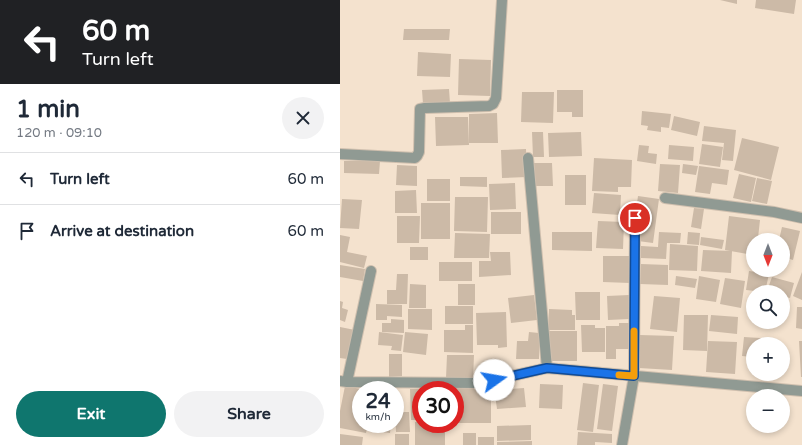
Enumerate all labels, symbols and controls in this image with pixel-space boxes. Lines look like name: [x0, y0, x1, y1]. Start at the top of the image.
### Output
text: 60 m: [82, 14, 150, 48]
icon: left: [16, 16, 68, 68]
text: Turn left: [82, 48, 154, 70]
text: 1 min: [16, 95, 80, 124]
button: close: [282, 97, 324, 139]
text: 120 m · 09:10: [16, 125, 102, 141]
icon: left: [16, 168, 38, 190]
text: Turn left: [50, 170, 110, 188]
text: 60 m: [287, 170, 324, 188]
pin: [618, 201, 652, 235]
icon: arrive: [624, 207, 646, 229]
icon: arrive: [16, 220, 38, 242]
text: Arrive at destination: [50, 222, 194, 240]
text: 60 m: [287, 222, 324, 240]
north arrow: [746, 233, 790, 277]
map controls: [746, 233, 790, 433]
button: search: [746, 285, 790, 329]
button: +: [746, 337, 790, 381]
position arrow: [473, 359, 515, 401]
speed limit sign: 30: [412, 381, 464, 433]
button: −: [746, 389, 790, 433]
text: 24: [365, 390, 391, 414]
button: Exit: [16, 391, 166, 437]
button: Share: [174, 391, 324, 437]
text: km/h: [365, 411, 391, 423]

